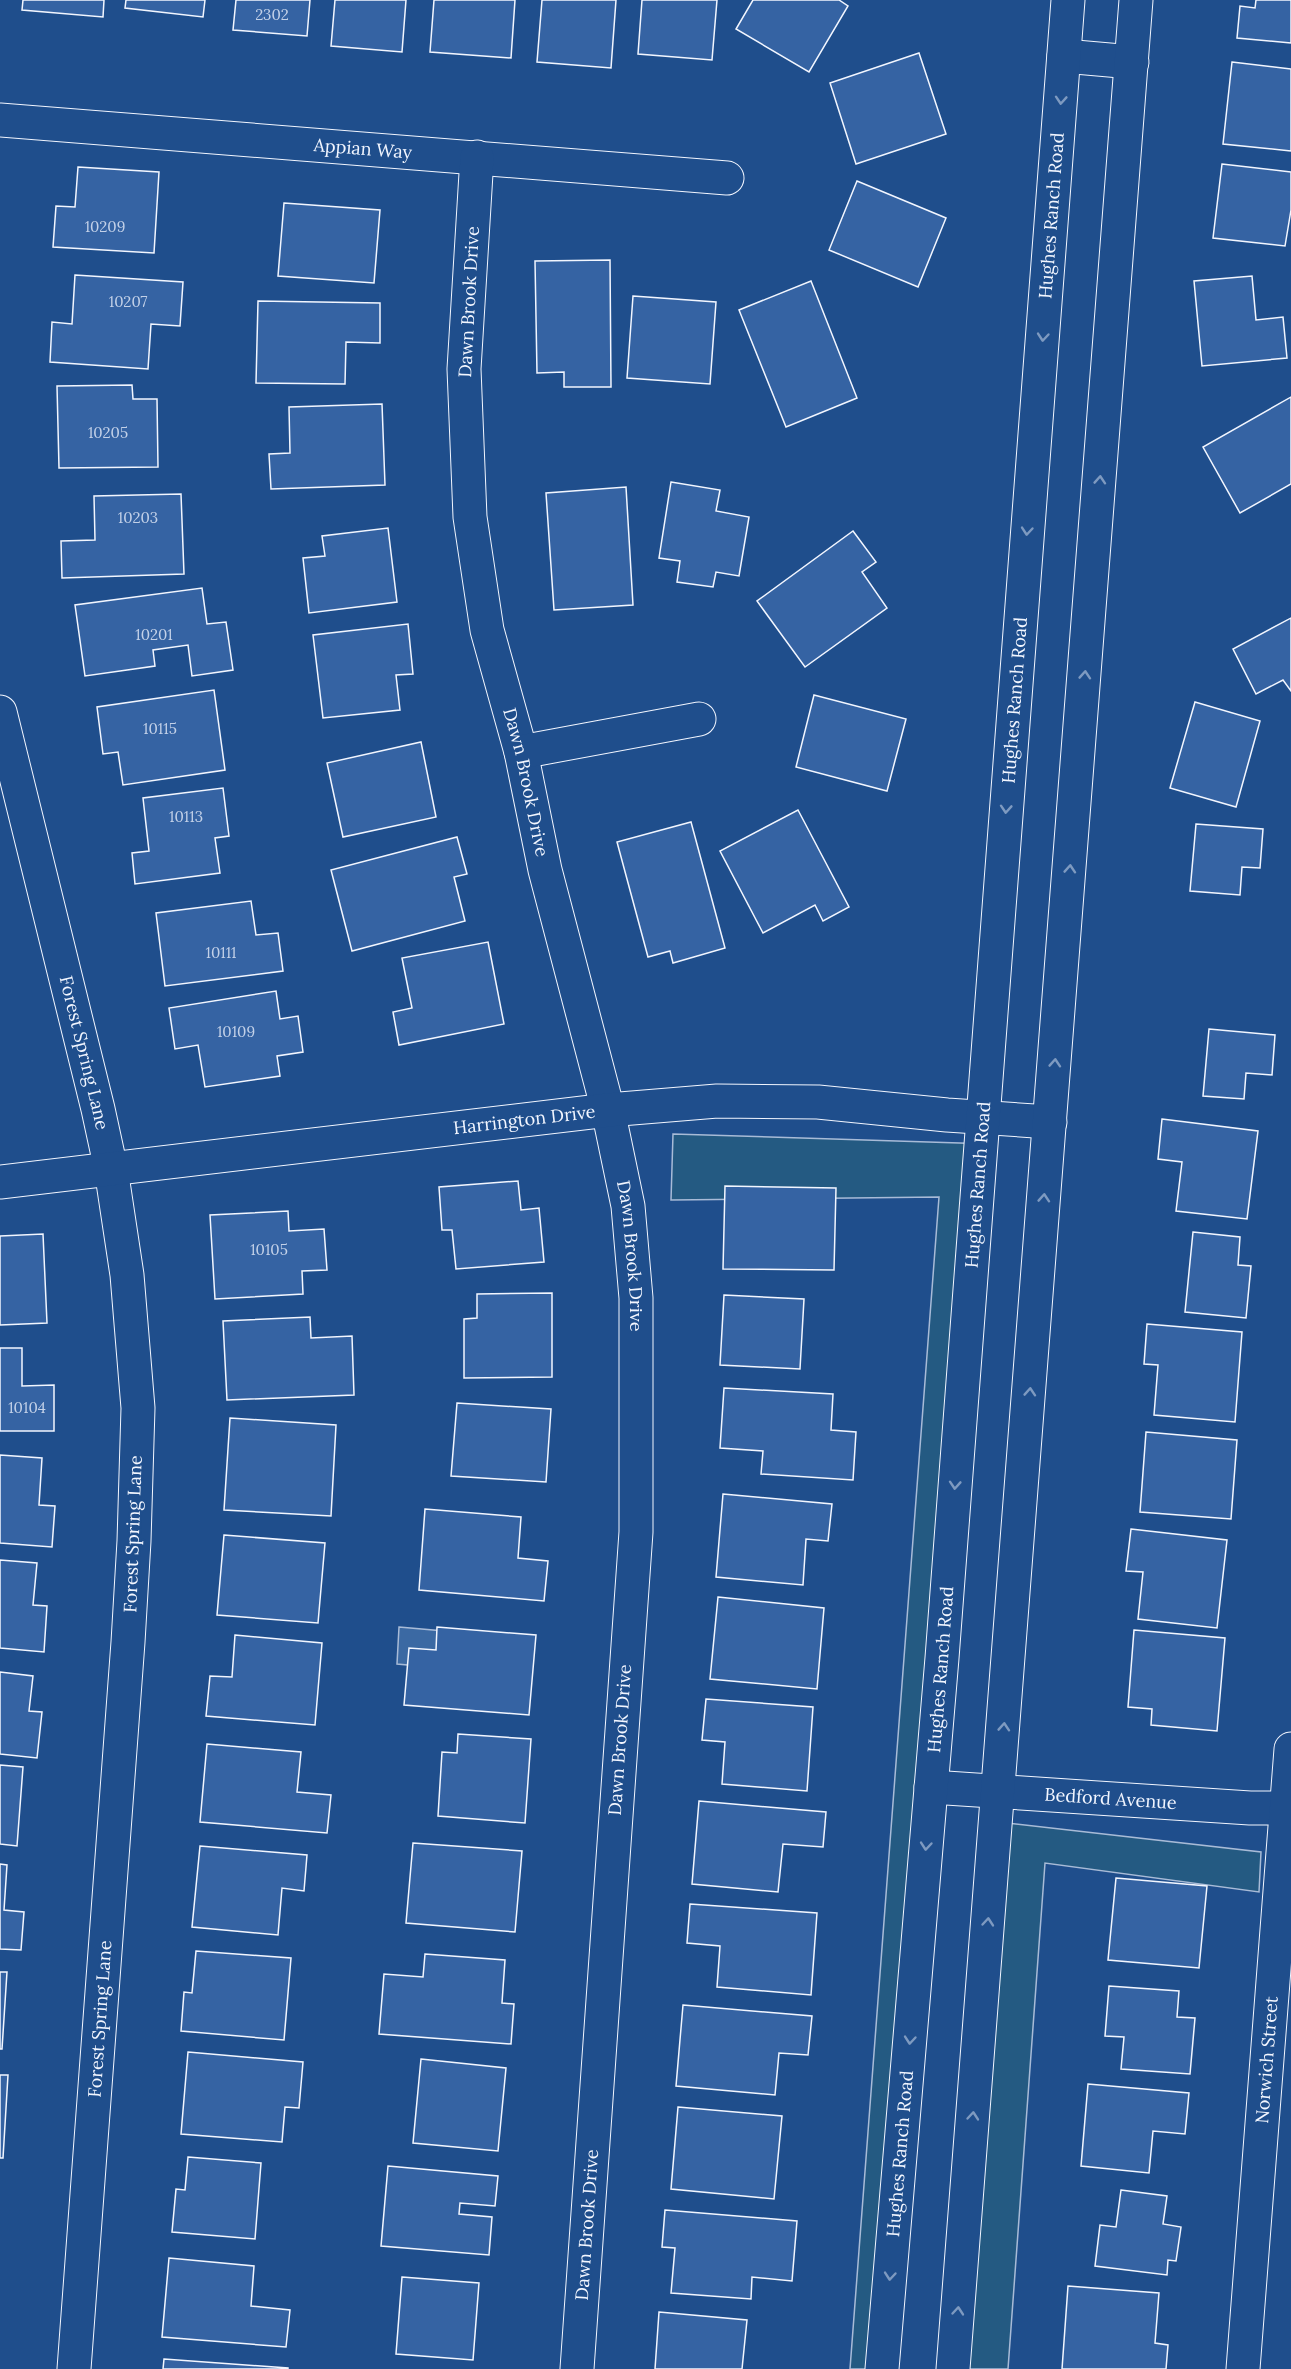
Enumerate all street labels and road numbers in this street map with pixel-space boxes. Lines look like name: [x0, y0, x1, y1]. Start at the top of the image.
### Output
street label: Hughes Ranch Road: [1033, 131, 1069, 300]
street label: Appian Way: [312, 133, 413, 164]
street label: Dawn Brook Drive: [453, 225, 484, 378]
street label: Hughes Ranch Road: [996, 616, 1032, 784]
street label: Dawn Brook Drive: [498, 705, 554, 859]
street label: Forest Spring Lane: [55, 973, 114, 1132]
street label: Harrington Drive: [452, 1100, 597, 1139]
street label: Hughes Ranch Road: [960, 1101, 995, 1269]
street label: Dawn Brook Drive: [612, 1178, 648, 1332]
street label: Forest Spring Lane: [118, 1455, 147, 1613]
street label: Hughes Ranch Road: [922, 1585, 958, 1754]
street label: Dawn Brook Drive: [603, 1663, 636, 1816]
street label: Bedford Avenue: [1044, 1782, 1178, 1814]
street label: Forest Spring Lane: [83, 1939, 116, 2098]
street label: Norwich Street: [1250, 1995, 1283, 2124]
street label: Hughes Ranch Road: [881, 2069, 918, 2238]
street label: Dawn Brook Drive: [570, 2148, 603, 2301]

